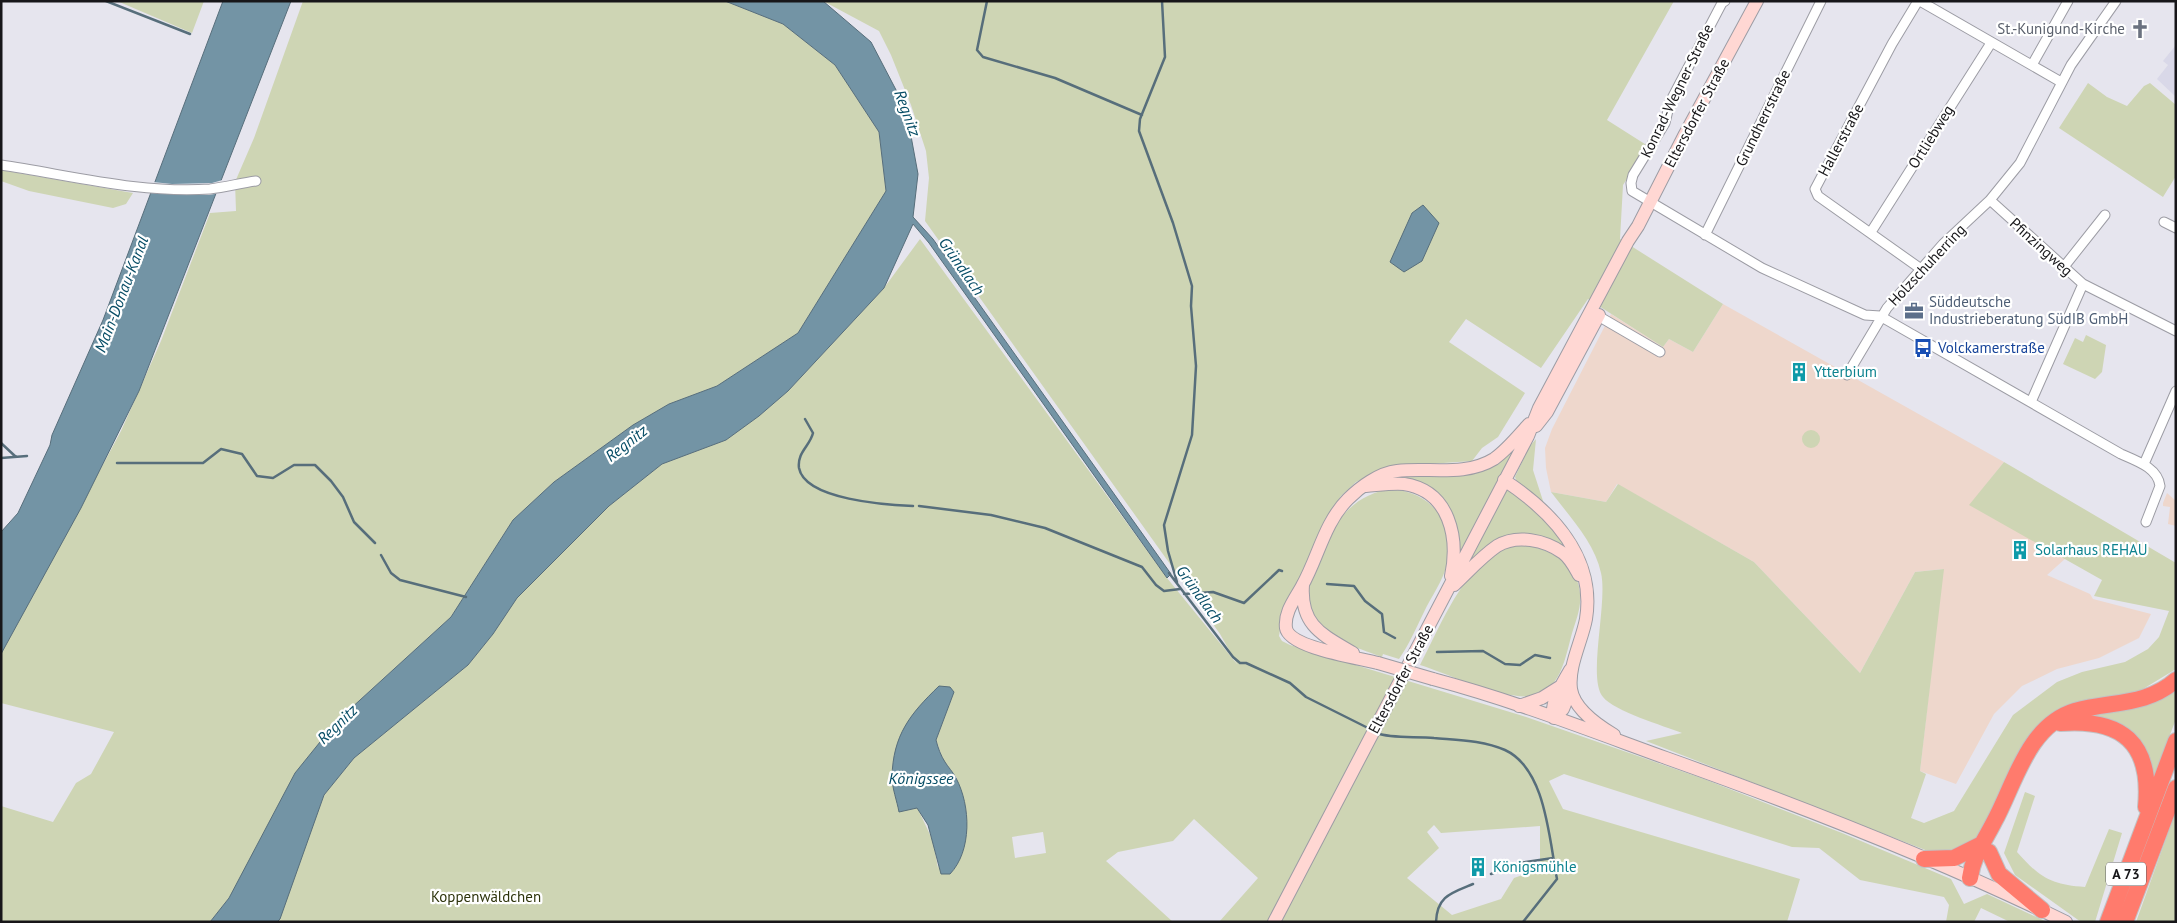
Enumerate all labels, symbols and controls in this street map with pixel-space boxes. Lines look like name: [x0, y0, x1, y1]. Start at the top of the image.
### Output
church icon: St.-Kunigund-Kirche: [2129, 18, 2151, 40]
place label: St.-Kunigund-Kirche: [1997, 19, 2125, 38]
street label: Konrad-Wegner-Straße: [1636, 21, 1717, 161]
street label: Eltersdorfer Straße: [1660, 55, 1733, 171]
street label: Grundherrstraße: [1731, 66, 1794, 169]
water label: Regnitz: [890, 87, 926, 140]
street label: Hallerstraße: [1814, 100, 1868, 179]
street label: Ortliebweg: [1904, 101, 1958, 172]
street label: Pfinzingweg: [2006, 213, 2077, 280]
street label: Holzschuherring: [1884, 220, 1969, 309]
water label: Main-Donau-Kanal: [90, 233, 153, 355]
water label: Gründlach: [935, 233, 989, 299]
place label: Süddeutsche Industrieberatung SüdIB GmbH: [1929, 292, 2128, 328]
office icon: Süddeutsche Industrieberatung SüdIB GmbH: [1903, 300, 1925, 322]
bus stop icon: Volckamerstraße: [1912, 337, 1934, 359]
place label: Volckamerstraße: [1937, 338, 2045, 357]
building icon: Ytterbium: [1788, 361, 1810, 383]
place label: Ytterbium: [1814, 362, 1877, 381]
water label: Regnitz: [601, 420, 652, 466]
building icon: Solarhaus REHAU: [2009, 539, 2031, 561]
place label: Solarhaus REHAU: [2035, 540, 2148, 559]
water label: Gründlach: [1172, 561, 1228, 627]
street label: Eltersdorfer Straße: [1364, 621, 1437, 737]
water label: Regnitz: [313, 699, 362, 748]
water label: Königssee: [889, 768, 954, 788]
building icon: Königsmühle: [1467, 856, 1489, 878]
place label: Königsmühle: [1493, 857, 1577, 876]
road number: A 73: [2106, 862, 2146, 886]
park label: Koppenwäldchen: [431, 887, 541, 906]

